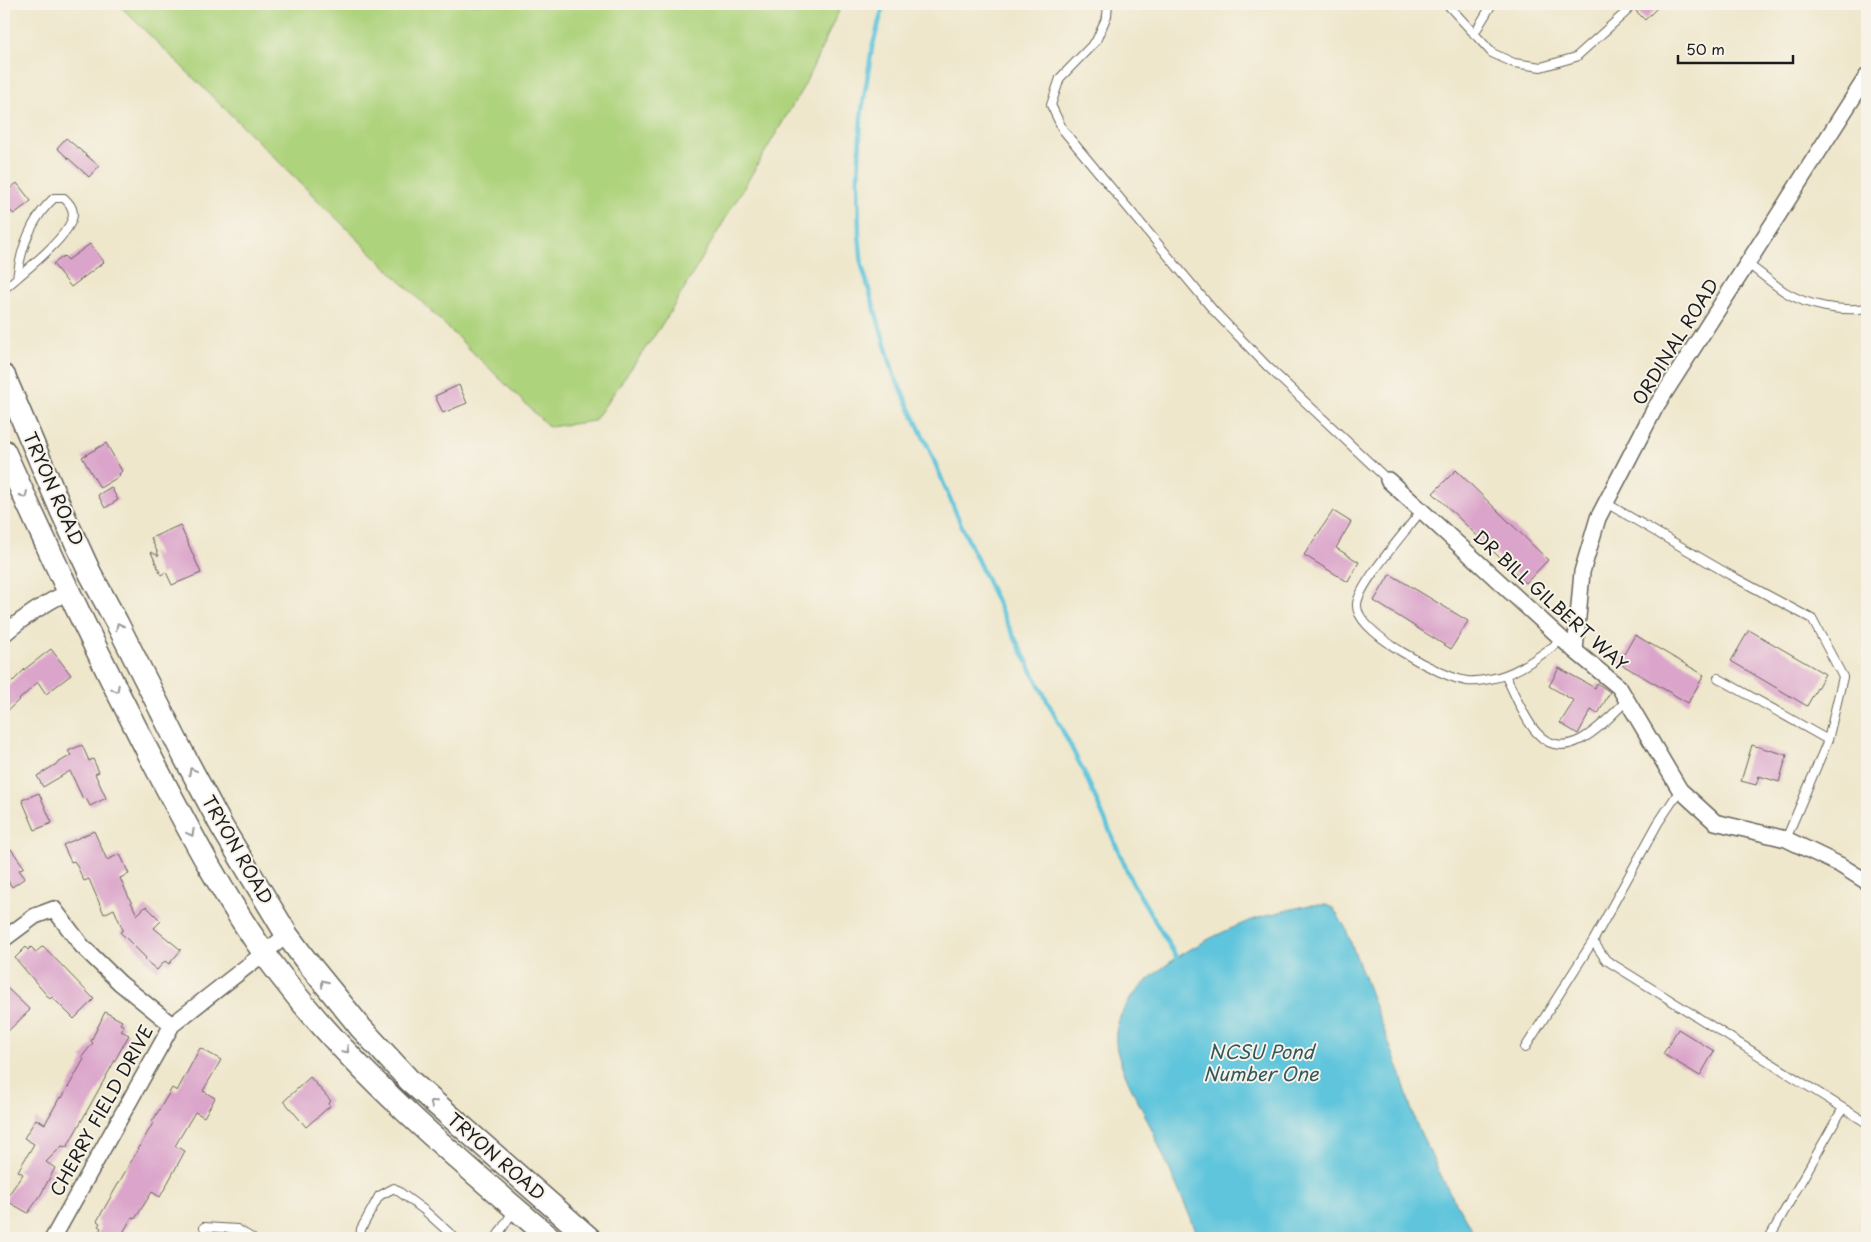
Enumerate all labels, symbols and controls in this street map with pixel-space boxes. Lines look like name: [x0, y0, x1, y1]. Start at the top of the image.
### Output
scale bar: [1678, 32, 1794, 64]
text: 50 m: [1686, 37, 1725, 60]
street label: ORDINAL ROAD: [1625, 273, 1725, 410]
street label: TRYON ROAD: [17, 427, 92, 550]
one-way arrow: [17, 490, 28, 499]
street label: DR BILL GILBERT WAY: [1468, 523, 1634, 677]
one-way arrow: [115, 622, 125, 631]
one-way arrow: [110, 684, 120, 693]
one-way arrow: [188, 768, 198, 777]
street label: TRYON ROAD: [196, 790, 280, 909]
one-way arrow: [185, 828, 195, 837]
one-way arrow: [321, 980, 329, 989]
street label: CHERRY FIELD DRIVE: [42, 1020, 159, 1201]
water label: NCSU Pond Number One: [1203, 1037, 1319, 1087]
one-way arrow: [340, 1044, 349, 1053]
one-way arrow: [430, 1099, 439, 1108]
street label: TRYON ROAD: [442, 1106, 552, 1206]

